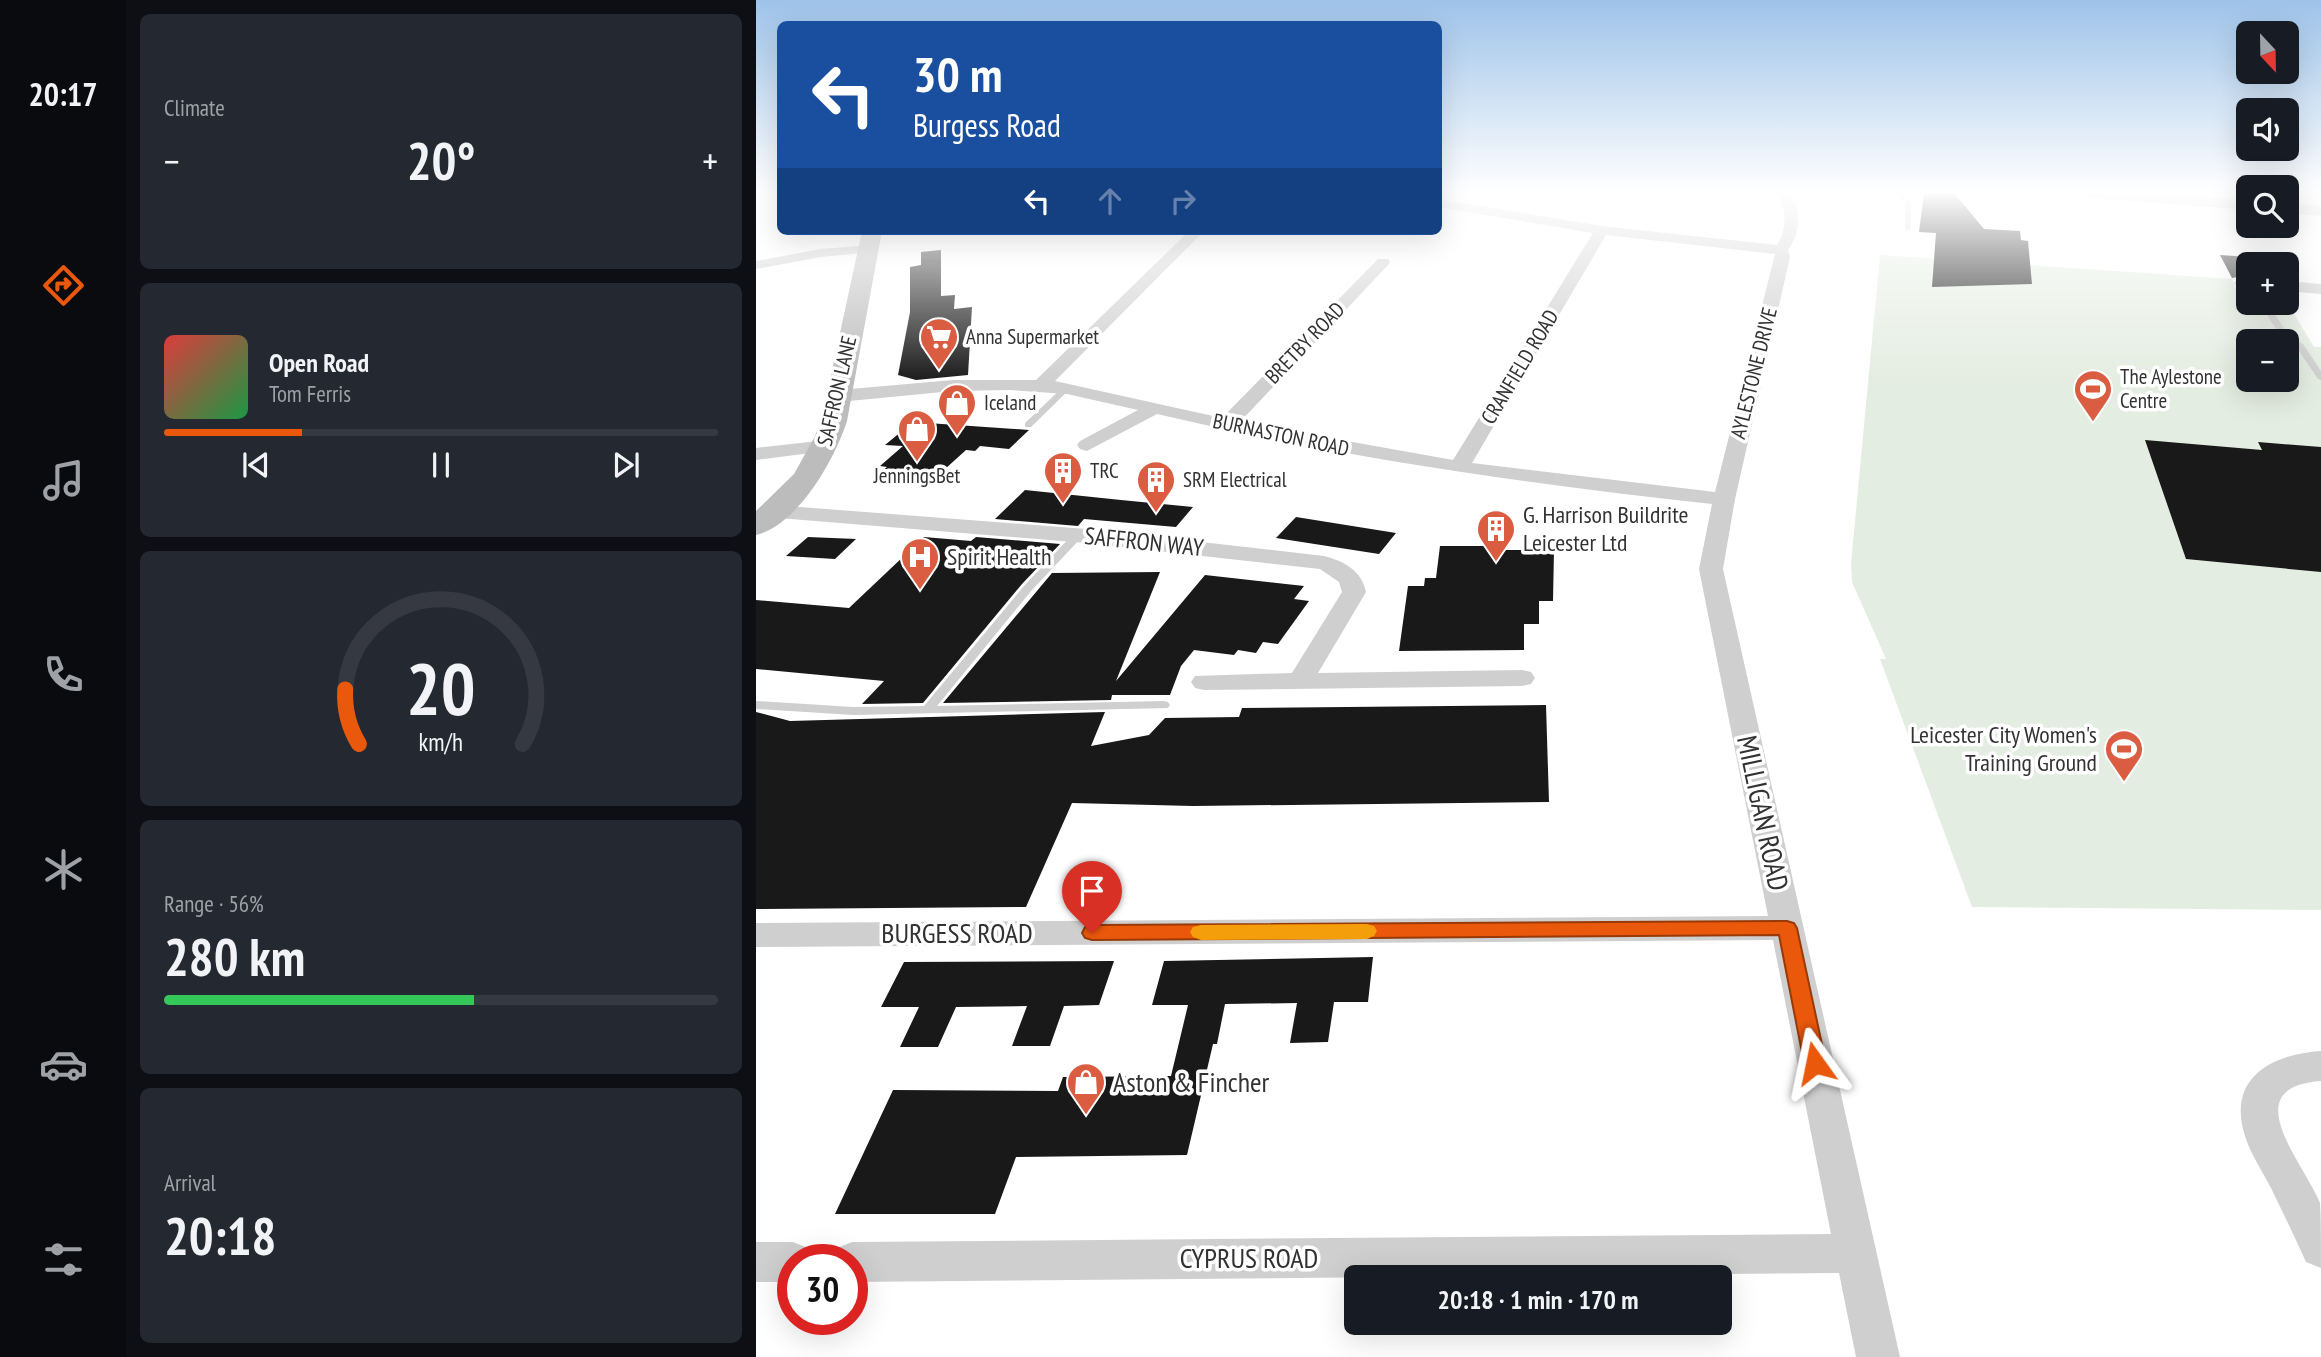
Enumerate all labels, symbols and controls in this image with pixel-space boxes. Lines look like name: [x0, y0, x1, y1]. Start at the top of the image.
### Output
north arrow: [2236, 21, 2300, 84]
map controls: [2236, 21, 2299, 392]
text: 30 m: [913, 42, 1002, 106]
icon: left: [798, 49, 889, 140]
text: 20:17: [28, 73, 98, 115]
text: Climate: [164, 93, 225, 122]
button: sound: [2236, 98, 2299, 161]
text: Burgess Road: [913, 104, 1061, 146]
text: 20°: [407, 127, 475, 194]
text: −: [164, 136, 180, 185]
text: +: [702, 136, 718, 185]
button: search: [2236, 175, 2299, 238]
icon: left: [1018, 182, 1056, 220]
icon: ahead: [1091, 182, 1129, 220]
icon: right: [1164, 182, 1202, 220]
button: +: [2236, 252, 2299, 315]
icon: directions: [39, 261, 88, 310]
street label: BRETBY ROAD: [1259, 296, 1350, 389]
street label: AYLESTONE DRIVE: [1724, 304, 1783, 441]
street label: CRANFIELD ROAD: [1475, 305, 1564, 429]
supermarket icon: Anna Supermarket: [918, 316, 960, 371]
place label: Anna Supermarket: [966, 323, 1099, 350]
button: −: [2236, 329, 2299, 392]
street label: SAFFRON LANE: [811, 333, 862, 449]
text: Open Road: [269, 346, 369, 379]
place label: The Aylestone Centre: [2120, 363, 2222, 414]
sports icon: The Aylestone Centre: [2072, 368, 2114, 423]
text: Tom Ferris: [269, 379, 351, 408]
shop icon: Iceland: [936, 382, 978, 437]
place label: Iceland: [984, 389, 1036, 416]
street label: BURNASTON ROAD: [1211, 407, 1352, 462]
shop icon: JenningsBet: [896, 408, 938, 463]
icon: previous: [237, 446, 275, 484]
icon: pause: [422, 446, 460, 484]
icon: next: [607, 446, 645, 484]
building icon: TRC: [1042, 450, 1084, 505]
icon: music: [39, 456, 88, 505]
place label: TRC: [1090, 457, 1119, 484]
building icon: SRM Electrical: [1135, 459, 1177, 514]
place label: JenningsBet: [873, 462, 960, 489]
place label: SRM Electrical: [1183, 466, 1287, 493]
place label: G. Harrison Buildrite Leicester Ltd: [1523, 499, 1689, 558]
building icon: G. Harrison Buildrite Leicester Ltd: [1475, 508, 1517, 563]
street label: SAFFRON WAY: [1083, 520, 1205, 563]
hospital icon: Spirit Health: [899, 536, 941, 591]
place label: Spirit Health: [947, 541, 1052, 572]
text: 20: [406, 641, 476, 735]
icon: phone: [39, 650, 88, 699]
place label: Leicester City Women's Training Ground: [1910, 719, 2097, 778]
text: km/h: [419, 726, 463, 758]
sports icon: Leicester City Women's Training Ground: [2103, 728, 2145, 783]
street label: MILLIGAN ROAD: [1729, 732, 1798, 894]
icon: climate: [39, 845, 88, 894]
pin: [1062, 861, 1122, 933]
icon: arrive: [1073, 872, 1111, 910]
text: Range · 56%: [164, 889, 264, 918]
street label: BURGESS ROAD: [881, 914, 1033, 951]
text: 280 km: [164, 923, 305, 990]
position arrow: [1778, 1026, 1852, 1100]
icon: car: [39, 1040, 88, 1089]
shop icon: Aston & Fincher: [1065, 1061, 1107, 1116]
place label: Aston & Fincher: [1113, 1063, 1270, 1100]
text: Arrival: [164, 1168, 216, 1197]
text: 20:18: [164, 1202, 276, 1269]
icon: filters: [39, 1235, 88, 1284]
street label: CYPRUS ROAD: [1180, 1239, 1318, 1276]
speed limit sign: 30: [777, 1244, 868, 1335]
text: 20:18 · 1 min · 170 m: [1438, 1283, 1638, 1316]

